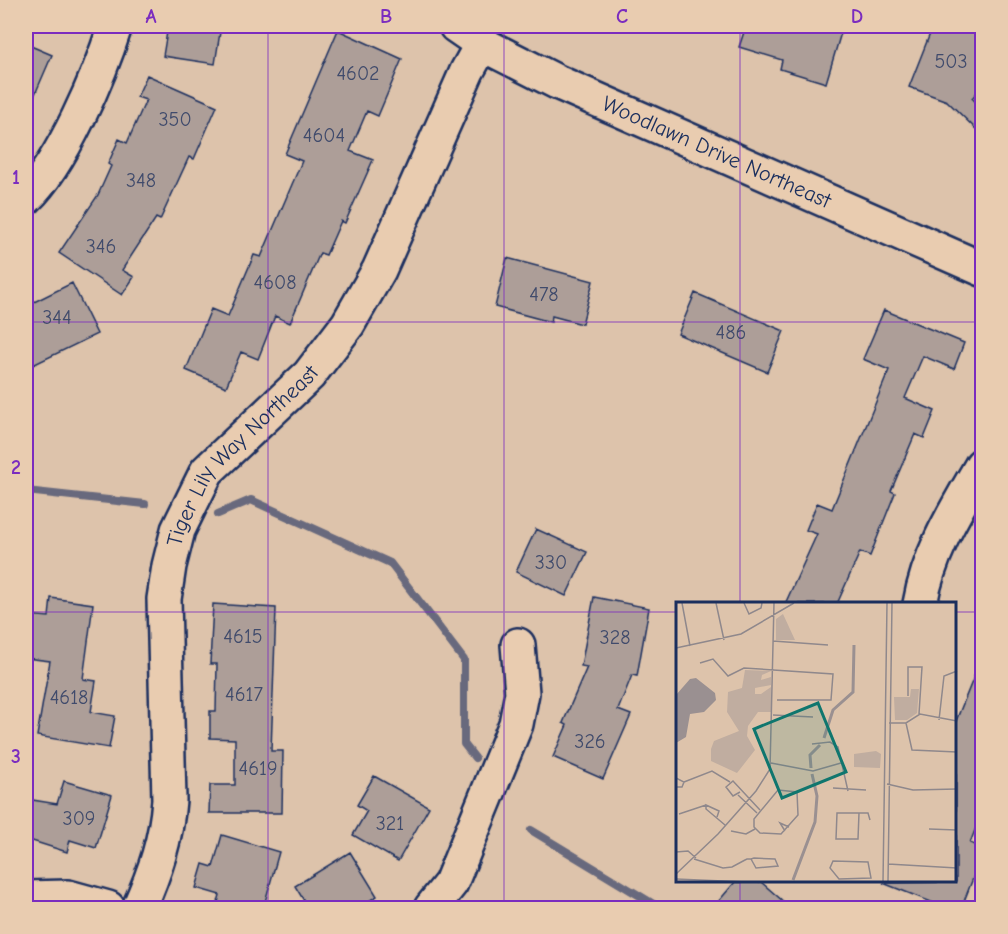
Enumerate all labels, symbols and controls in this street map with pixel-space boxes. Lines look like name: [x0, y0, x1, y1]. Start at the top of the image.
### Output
text: A: [145, 5, 157, 28]
text: B: [380, 5, 392, 28]
text: C: [616, 5, 628, 28]
text: D: [851, 5, 863, 28]
house number: 503: [934, 50, 968, 73]
house number: 4602: [336, 62, 380, 85]
street label: Woodlawn Drive Northeast: [598, 90, 836, 214]
house number: 350: [158, 108, 192, 131]
house number: 4604: [303, 124, 345, 147]
text: 1: [12, 166, 20, 189]
house number: 348: [126, 169, 156, 192]
house number: 346: [86, 235, 116, 258]
house number: 4608: [254, 271, 297, 294]
house number: 478: [529, 283, 559, 306]
house number: 344: [42, 306, 72, 329]
house number: 486: [716, 321, 746, 344]
street label: Tiger Lily Way Northeast: [161, 360, 325, 549]
text: 2: [11, 456, 21, 479]
house number: 330: [535, 551, 567, 574]
inset map: [676, 602, 957, 883]
house number: 4615: [223, 625, 263, 648]
house number: 328: [600, 626, 630, 649]
house number: 4617: [225, 683, 263, 706]
house number: 4618: [50, 686, 88, 709]
house number: 326: [574, 730, 606, 753]
text: 3: [11, 745, 21, 768]
house number: 4619: [238, 757, 278, 780]
house number: 309: [63, 807, 95, 830]
house number: 321: [376, 812, 404, 835]

